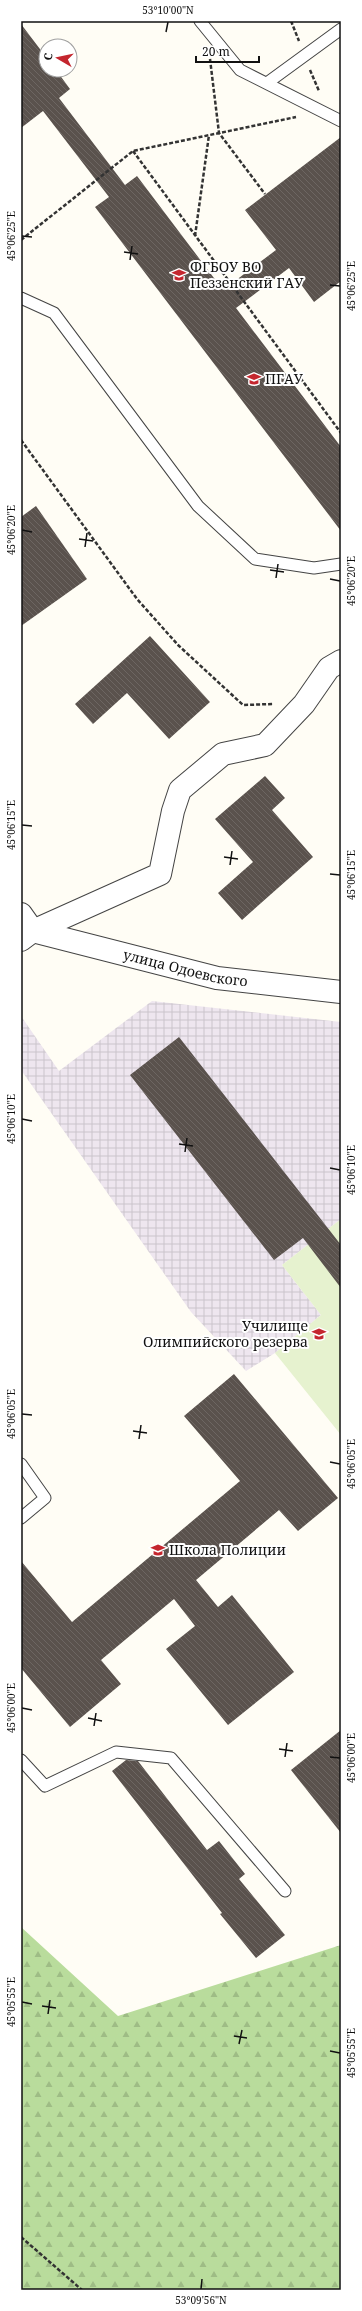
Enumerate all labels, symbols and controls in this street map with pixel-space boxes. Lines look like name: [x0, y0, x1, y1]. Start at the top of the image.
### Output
text: 53°10'00"N: [142, 3, 194, 17]
north arrow: [38, 38, 78, 78]
scale bar: [196, 38, 259, 64]
text: 20 m: [202, 43, 230, 60]
text: С: [40, 52, 56, 61]
text: 45°06'25"E: [4, 211, 18, 261]
place label: ФГБОУ ВО Пеззенский ГАУ: [190, 257, 304, 292]
text: 45°06'25"E: [344, 261, 358, 311]
school or university icon: ФГБОУ ВО Пеззенский ГАУ: [171, 267, 187, 283]
place label: ПГАУ: [265, 369, 304, 388]
school or university icon: ПГАУ: [246, 371, 262, 387]
text: 45°06'20"E: [4, 505, 18, 555]
text: 45°06'20"E: [344, 556, 358, 606]
text: 45°06'15"E: [4, 800, 18, 850]
text: 45°06'15"E: [344, 850, 358, 900]
street label: улица Одоевского: [121, 944, 249, 990]
text: 45°06'10"E: [4, 1094, 18, 1144]
text: 45°06'10"E: [344, 1145, 358, 1195]
place label: Училище Олимпийского резерва: [143, 1316, 308, 1351]
school or university icon: Училище Олимпийского резерва: [311, 1326, 327, 1342]
text: 45°06'05"E: [4, 1389, 18, 1439]
text: 45°06'05"E: [344, 1439, 358, 1489]
place label: Школа Полиции: [169, 1540, 286, 1559]
school or university icon: Школа Полиции: [150, 1542, 166, 1558]
text: 45°06'00"E: [4, 1683, 18, 1733]
text: 45°06'00"E: [344, 1733, 358, 1783]
text: 45°05'55"E: [4, 1977, 18, 2027]
text: 45°05'55"E: [344, 2028, 358, 2078]
text: 53°09'56"N: [175, 2293, 227, 2307]

